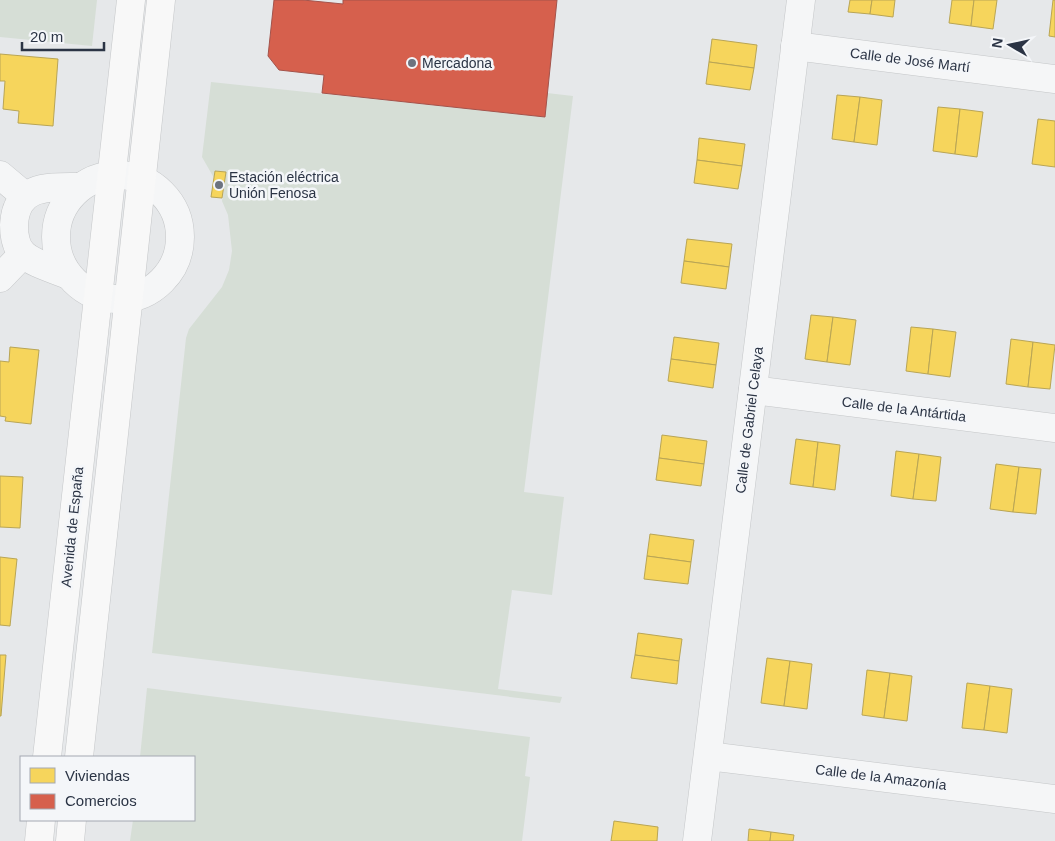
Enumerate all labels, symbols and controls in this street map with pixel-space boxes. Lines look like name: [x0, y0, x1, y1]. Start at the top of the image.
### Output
scale bar: [22, 20, 105, 52]
north arrow: [985, 20, 1035, 70]
text: 20 m: [30, 28, 63, 45]
text: N: [988, 37, 1006, 49]
street label: Calle de José Martí: [849, 45, 971, 75]
place label: Mercadona: [422, 55, 492, 71]
marker: Mercadona: [406, 57, 418, 69]
place label: Estación eléctrica Unión Fenosa: [229, 169, 339, 201]
marker: Estación eléctrica Unión Fenosa: [213, 179, 225, 191]
street label: Calle de Gabriel Celaya: [732, 345, 766, 494]
street label: Calle de la Antártida: [841, 393, 967, 425]
street label: Avenida de España: [58, 466, 86, 588]
legend: [20, 756, 195, 821]
street label: Calle de la Amazonía: [814, 761, 948, 793]
text: Viviendas: [65, 767, 130, 784]
text: Comercios: [65, 792, 137, 809]

